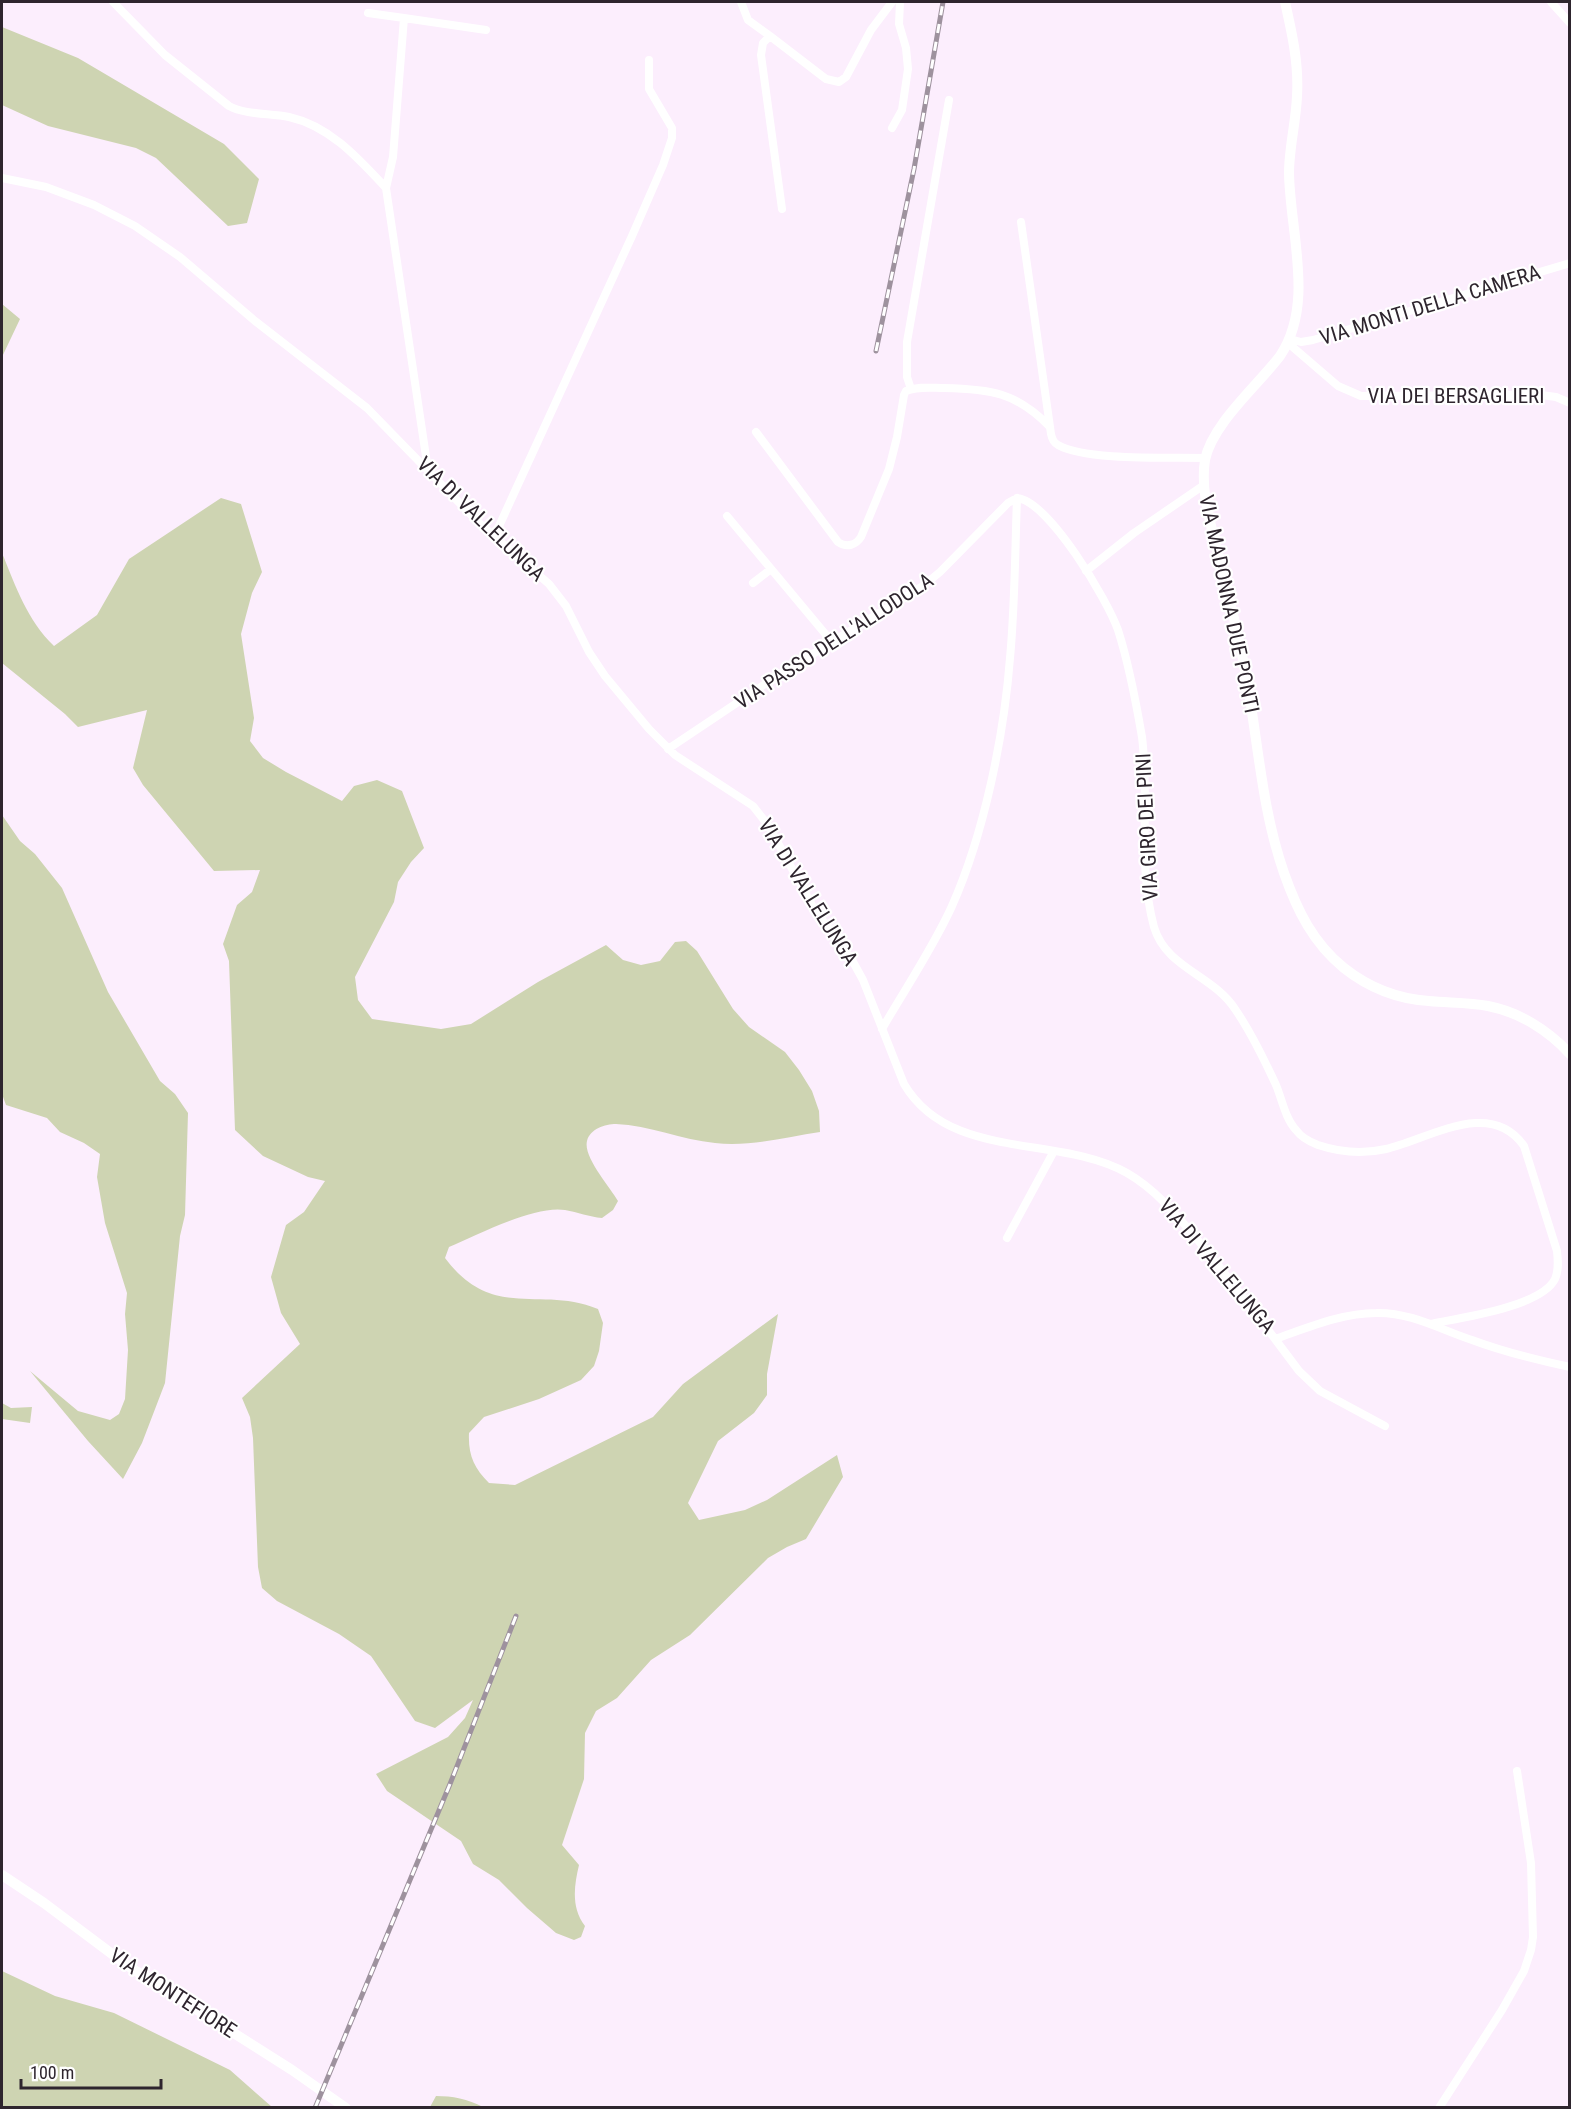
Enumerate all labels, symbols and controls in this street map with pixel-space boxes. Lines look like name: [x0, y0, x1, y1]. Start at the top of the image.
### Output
street label: VIA MONTI DELLA CAMERA: [1317, 260, 1543, 350]
street label: VIA DEI BERSAGLIERI: [1367, 384, 1545, 408]
street label: VIA DI VALLELUNGA: [412, 452, 550, 586]
street label: VIA MADONNA DUE PONTI: [1194, 493, 1264, 715]
street label: VIA PASSO DELL'ALLODOLA: [730, 568, 938, 714]
street label: VIA GIRO DEI PINI: [1131, 752, 1163, 902]
street label: VIA DI VALLELUNGA: [753, 814, 863, 970]
street label: VIA DI VALLELUNGA: [1154, 1194, 1280, 1338]
street label: VIA MONTEFIORE: [105, 1943, 241, 2043]
scale bar: [21, 2052, 160, 2090]
text: 100 m: [30, 2062, 74, 2083]

